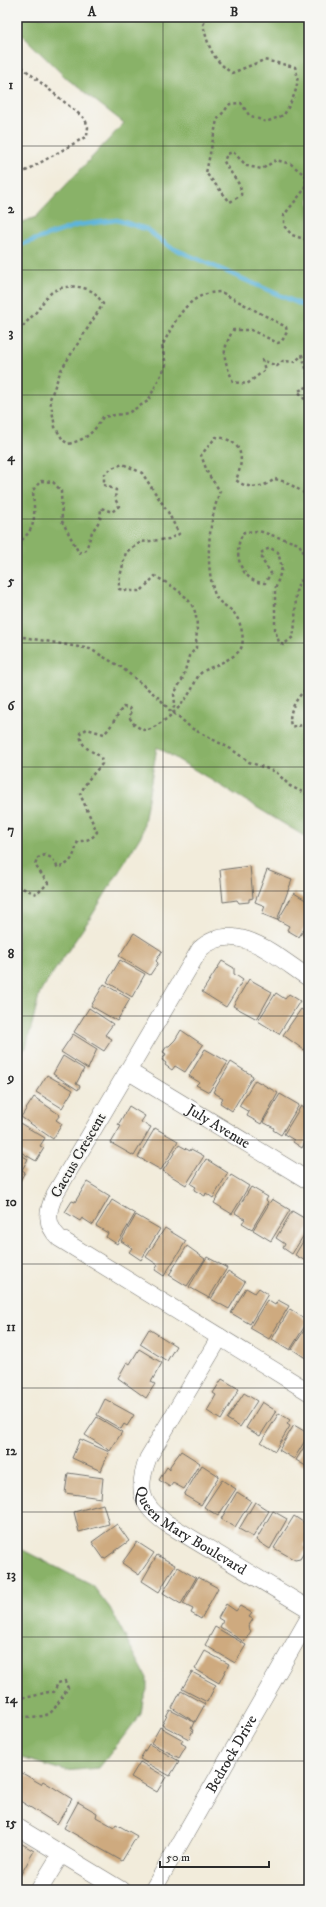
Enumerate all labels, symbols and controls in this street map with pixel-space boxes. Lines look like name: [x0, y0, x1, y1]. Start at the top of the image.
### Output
text: A: [87, 4, 97, 20]
text: B: [230, 4, 238, 20]
text: 1: [9, 77, 14, 93]
text: 2: [8, 201, 15, 217]
text: 3: [9, 325, 14, 341]
text: 4: [6, 449, 15, 466]
text: 5: [7, 573, 15, 589]
text: 6: [8, 698, 16, 714]
text: 7: [8, 822, 15, 838]
text: 8: [8, 946, 15, 962]
text: 9: [7, 1070, 14, 1086]
street label: July Avenue: [181, 1099, 254, 1153]
street label: Cactus Crescent: [46, 1109, 111, 1201]
text: 10: [5, 1194, 17, 1210]
text: 11: [6, 1319, 16, 1335]
text: 12: [5, 1443, 17, 1459]
street label: Queen Mary Boulevard: [131, 1485, 250, 1580]
text: 13: [6, 1567, 16, 1583]
text: 14: [5, 1691, 18, 1708]
street label: Bedrock Drive: [202, 1712, 261, 1796]
text: 15: [5, 1815, 17, 1831]
scale bar: [160, 1843, 269, 1869]
text: 50 m: [166, 1850, 190, 1865]

